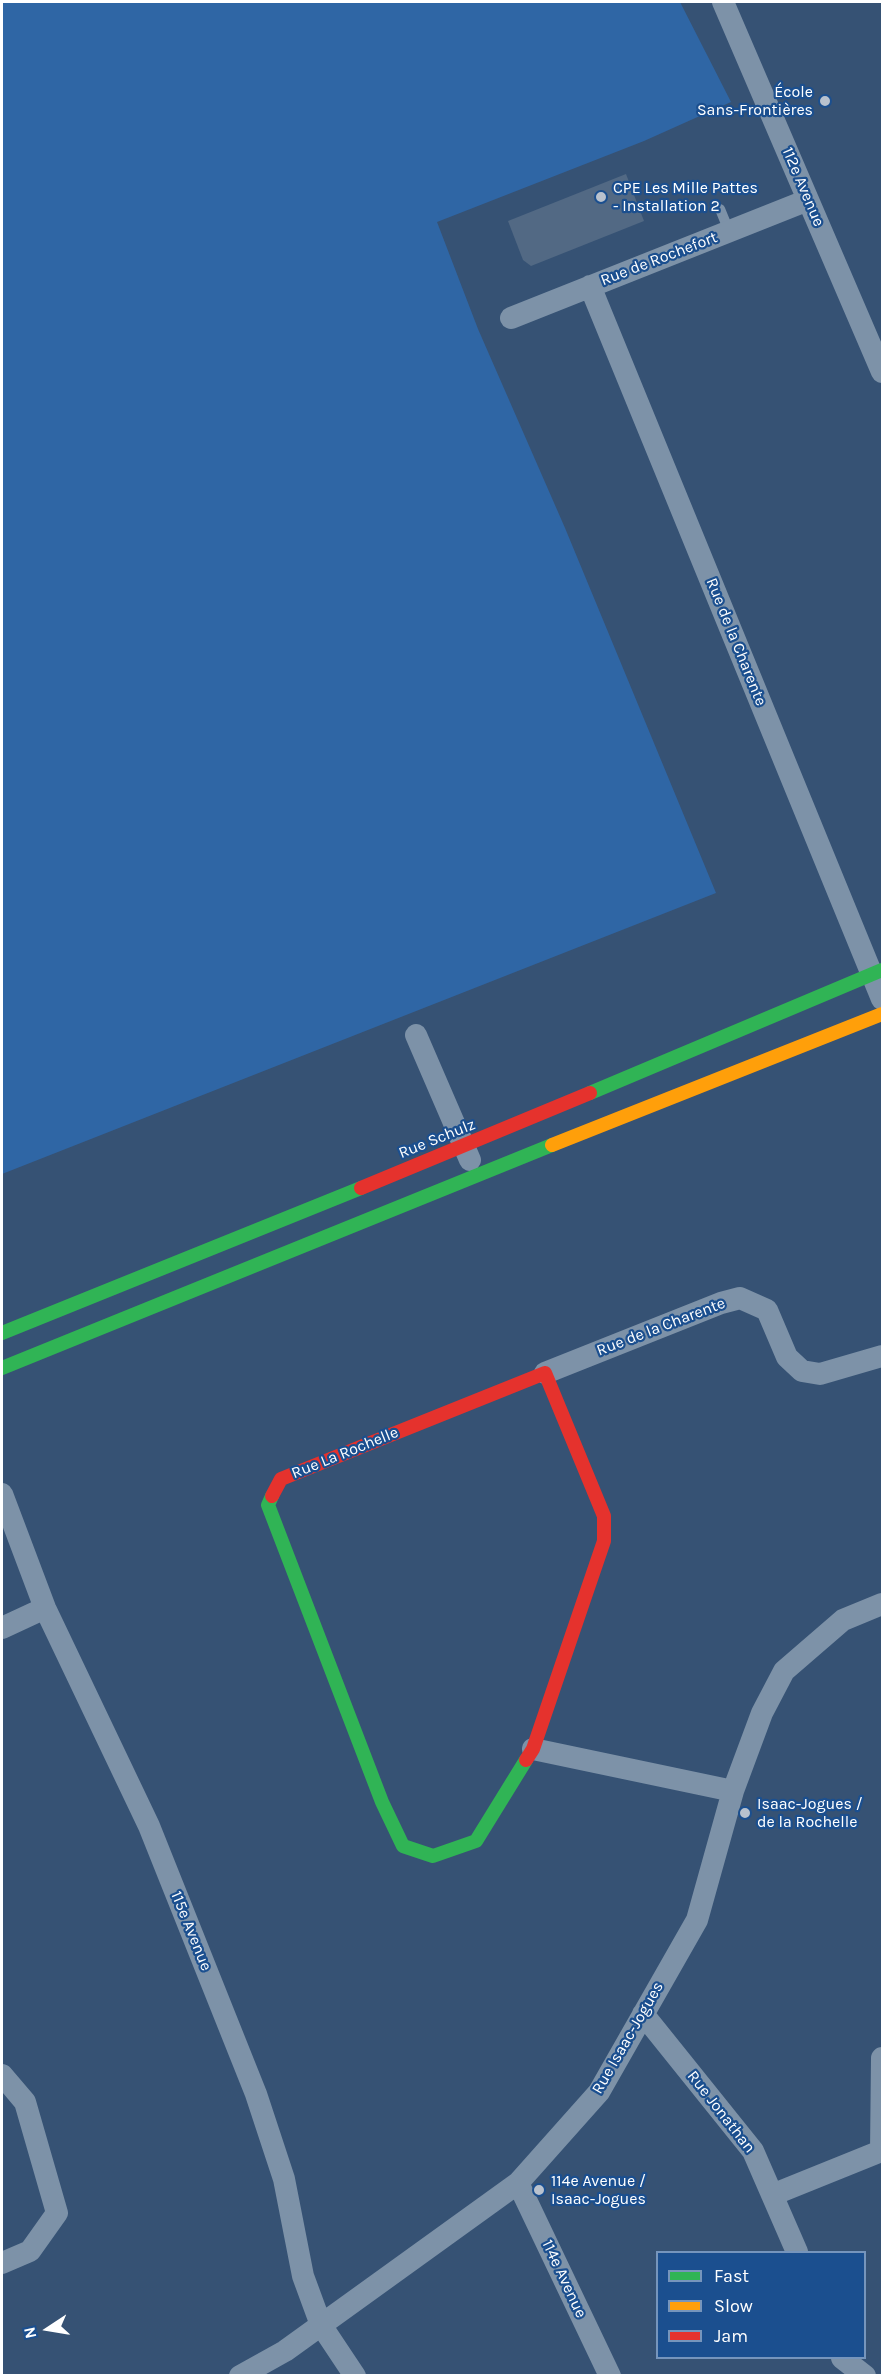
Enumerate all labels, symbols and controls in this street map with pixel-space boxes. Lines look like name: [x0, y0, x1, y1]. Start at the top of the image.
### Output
place label: École Sans-Frontières: [697, 82, 813, 120]
marker: École Sans-Frontières: [818, 94, 832, 108]
street label: 112e Avenue: [778, 144, 828, 230]
place label: CPE Les Mille Pattes - Installation 2: [613, 178, 758, 216]
marker: CPE Les Mille Pattes - Installation 2: [594, 190, 608, 204]
street label: Rue de Rochefort: [598, 228, 720, 290]
street label: Rue de la Charente: [702, 575, 770, 709]
street label: Rue Schulz: [396, 1115, 478, 1163]
street label: Rue de la Charente: [594, 1294, 728, 1360]
street label: Rue La Rochelle: [289, 1423, 401, 1483]
place label: Isaac-Jogues / de la Rochelle: [757, 1794, 863, 1832]
marker: Isaac-Jogues / de la Rochelle: [738, 1806, 752, 1820]
street label: 115e Avenue: [166, 1888, 216, 1974]
street label: Rue Isaac-Jogues: [588, 1978, 668, 2098]
street label: Rue Jonathan: [683, 2067, 759, 2157]
place label: 114e Avenue / Isaac-Jogues: [551, 2171, 646, 2209]
marker: 114e Avenue / Isaac-Jogues: [532, 2183, 546, 2197]
street label: 114e Avenue: [538, 2237, 590, 2321]
legend: [656, 2251, 866, 2359]
text: Fast: [714, 2265, 749, 2287]
text: Slow: [714, 2295, 753, 2317]
north arrow: [18, 2299, 78, 2359]
text: N: [19, 2325, 40, 2340]
text: Jam: [714, 2325, 748, 2347]

